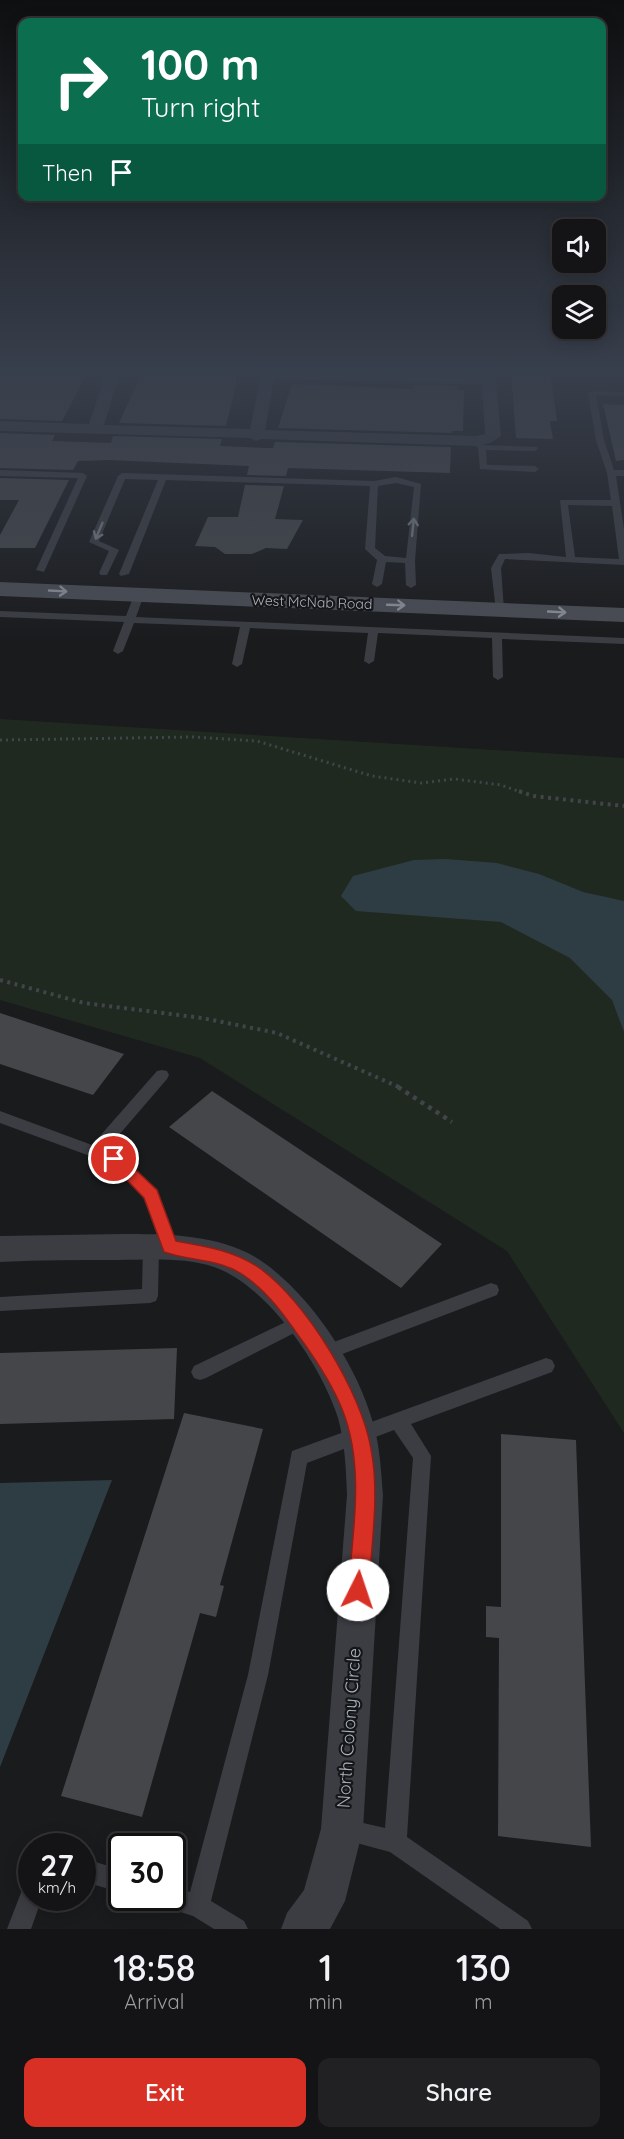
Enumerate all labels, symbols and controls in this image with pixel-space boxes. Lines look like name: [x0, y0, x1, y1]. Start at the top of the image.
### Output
text: 100 m: [141, 38, 259, 91]
icon: right: [42, 42, 120, 120]
text: Turn right: [141, 90, 260, 124]
icon: arrive: [105, 156, 138, 189]
text: Then: [42, 159, 93, 187]
map controls: [552, 219, 606, 339]
button: sound: [552, 219, 606, 273]
button: layers: [552, 285, 606, 339]
one-way arrow: [408, 517, 419, 537]
one-way arrow: [93, 521, 104, 540]
one-way arrow: [48, 586, 68, 597]
street label: West McNab Road: [251, 591, 373, 613]
one-way arrow: [385, 600, 405, 611]
one-way arrow: [547, 606, 567, 618]
pin: [88, 1133, 139, 1184]
icon: arrive: [97, 1142, 130, 1175]
position arrow: [326, 1558, 390, 1622]
street label: North Colony Circle: [331, 1647, 366, 1809]
speed limit sign: 30: [108, 1833, 186, 1911]
text: 27: [40, 1846, 74, 1884]
text: km/h: [38, 1878, 76, 1897]
text: 18:58: [113, 1945, 195, 1990]
text: 1: [319, 1945, 333, 1990]
text: 130: [456, 1945, 511, 1990]
text: Arrival: [124, 1989, 184, 2014]
text: min: [309, 1989, 343, 2014]
text: m: [474, 1989, 492, 2014]
button: Exit: [24, 2058, 306, 2127]
button: Share: [318, 2058, 600, 2127]

